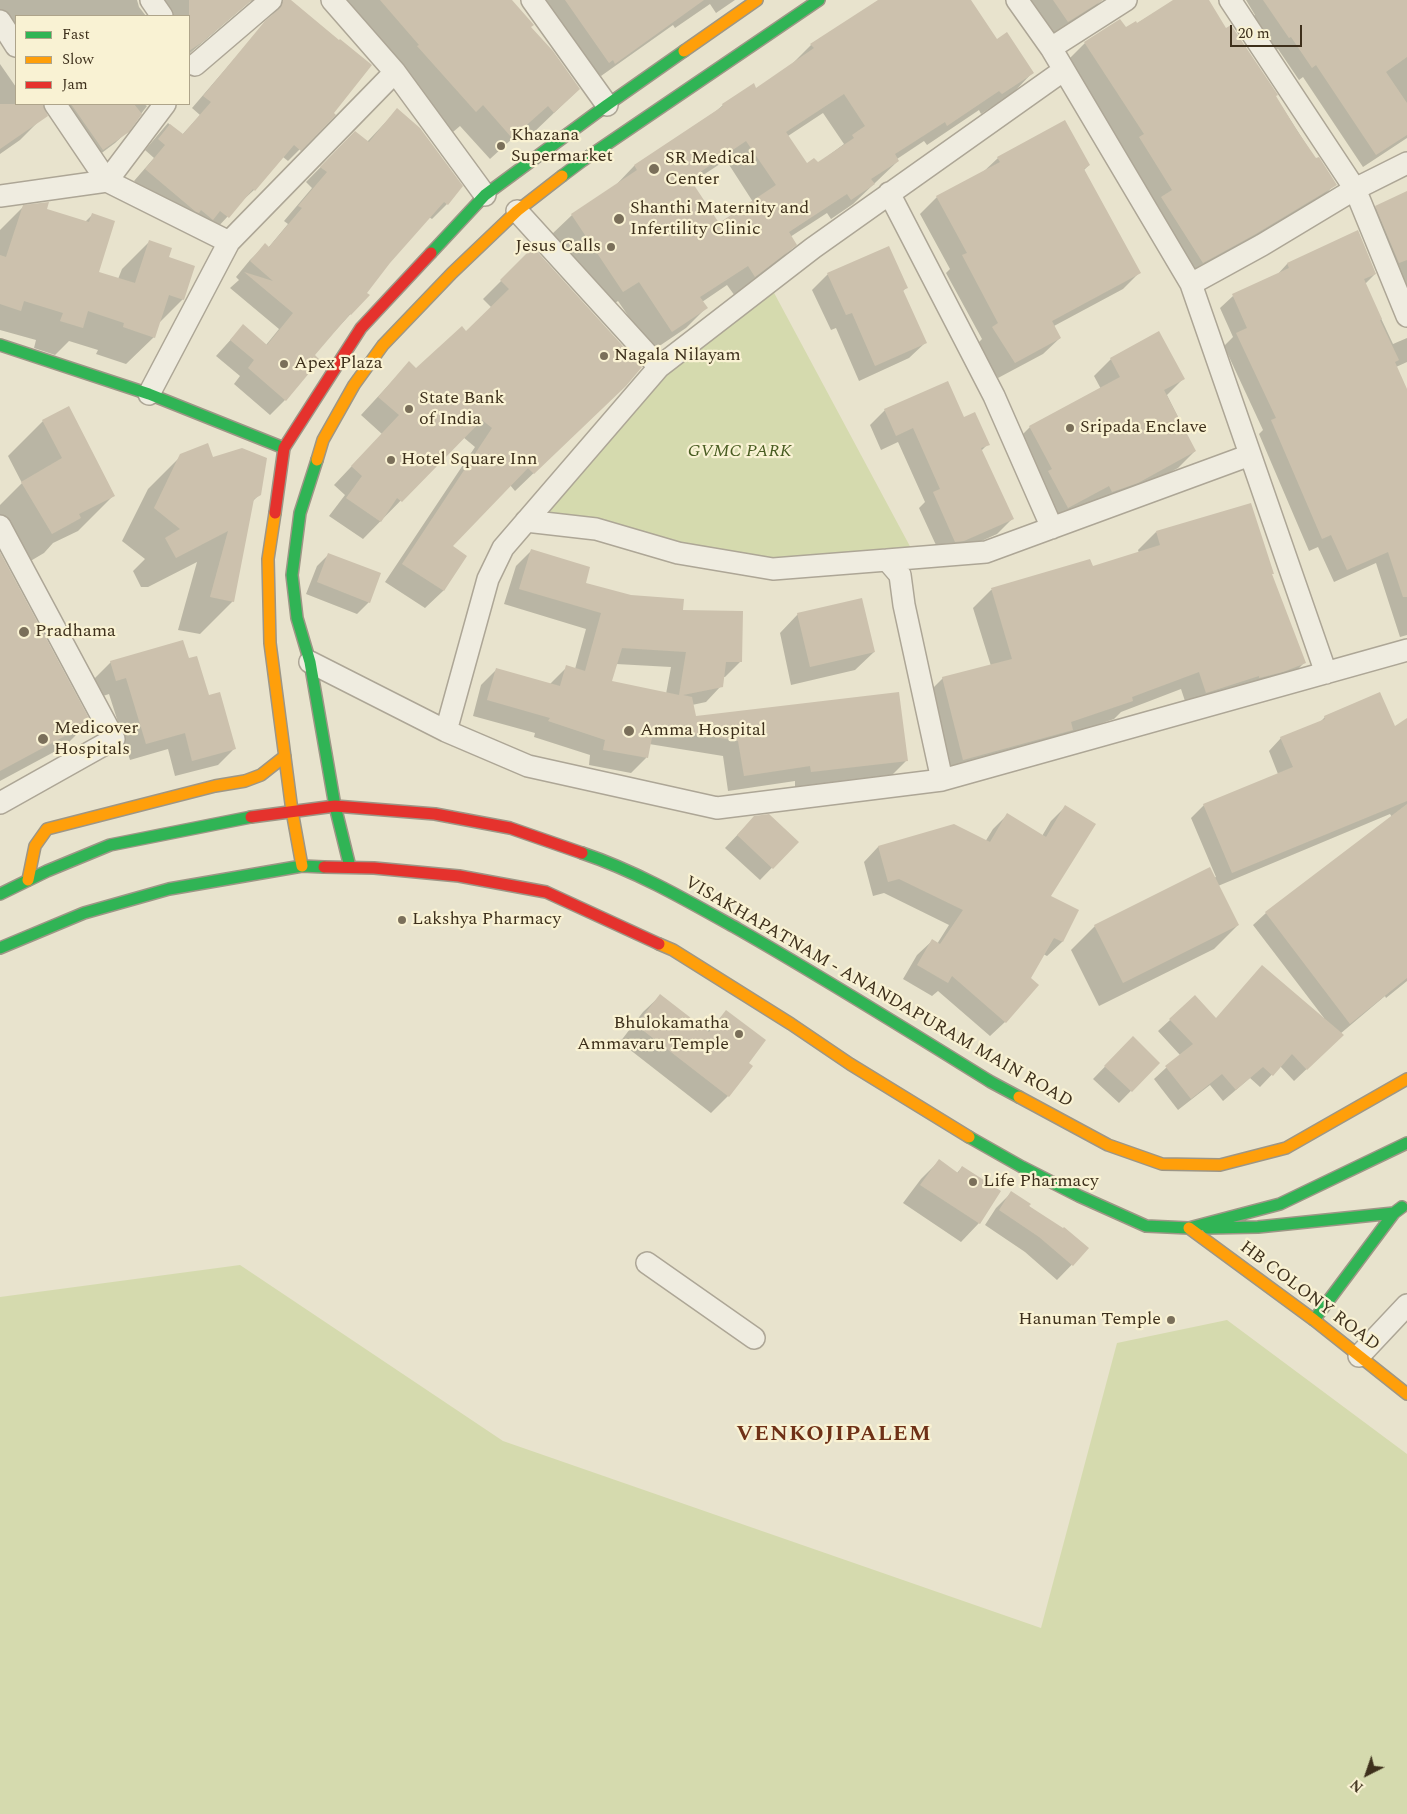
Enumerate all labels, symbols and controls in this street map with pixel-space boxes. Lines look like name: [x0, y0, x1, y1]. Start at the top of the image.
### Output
legend: [15, 15, 190, 105]
scale bar: [1232, 15, 1304, 47]
text: 20 m: [1238, 22, 1270, 45]
text: Fast: [62, 23, 90, 46]
text: Slow: [62, 48, 94, 71]
text: Jam: [62, 73, 88, 96]
place label: Khazana Supermarket: [511, 125, 613, 168]
marker: Khazana Supermarket: [495, 140, 507, 152]
place label: SR Medical Center: [665, 148, 755, 190]
marker: SR Medical Center: [647, 162, 661, 176]
place label: Shanthi Maternity and Infertility Clinic: [630, 198, 809, 240]
marker: Shanthi Maternity and Infertility Clinic: [612, 212, 626, 226]
place label: Jesus Calls: [515, 236, 601, 258]
marker: Jesus Calls: [605, 241, 617, 253]
place label: Nagala Nilayam: [614, 345, 741, 367]
marker: Nagala Nilayam: [598, 350, 610, 362]
place label: Apex Plaza: [294, 353, 383, 375]
marker: Apex Plaza: [278, 358, 290, 370]
place label: State Bank of India: [419, 388, 505, 430]
marker: State Bank of India: [403, 403, 415, 415]
place label: Sripada Enclave: [1080, 417, 1207, 439]
marker: Sripada Enclave: [1064, 422, 1076, 434]
park label: GVMC PARK: [688, 441, 792, 463]
place label: Hotel Square Inn: [401, 449, 537, 471]
marker: Hotel Square Inn: [385, 454, 397, 466]
place label: Pradhama: [35, 621, 116, 643]
marker: Pradhama: [17, 625, 31, 639]
place label: Medicover Hospitals: [54, 718, 139, 761]
place label: Amma Hospital: [640, 720, 766, 742]
marker: Amma Hospital: [622, 724, 636, 738]
marker: Medicover Hospitals: [36, 732, 50, 746]
street label: VISAKHAPATNAM - ANANDAPURAM MAIN ROAD: [680, 872, 1076, 1114]
place label: Lakshya Pharmacy: [412, 909, 561, 931]
marker: Lakshya Pharmacy: [396, 914, 408, 926]
place label: Bhulokamatha Ammavaru Temple: [577, 1013, 729, 1056]
marker: Bhulokamatha Ammavaru Temple: [733, 1028, 745, 1040]
place label: Life Pharmacy: [983, 1171, 1099, 1193]
marker: Life Pharmacy: [967, 1176, 979, 1188]
street label: HB COLONY ROAD: [1235, 1237, 1383, 1357]
place label: Hanuman Temple: [1018, 1309, 1161, 1331]
marker: Hanuman Temple: [1165, 1314, 1177, 1326]
district label: VENKOJIPALEM: [735, 1423, 933, 1449]
north arrow: [1342, 1749, 1392, 1799]
text: N: [1346, 1774, 1368, 1797]

